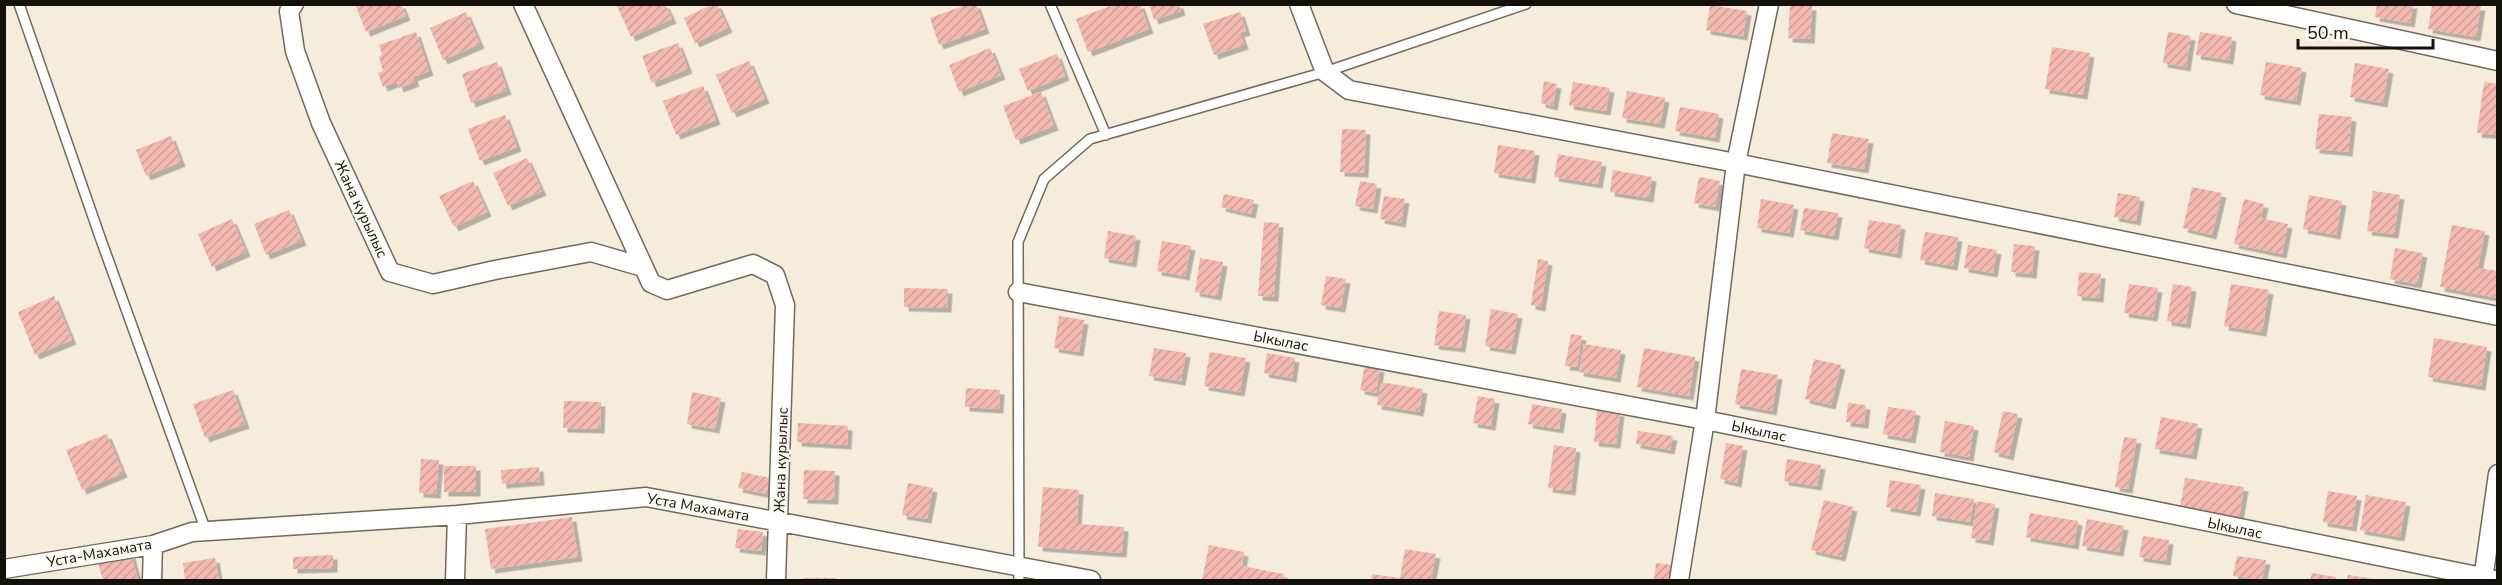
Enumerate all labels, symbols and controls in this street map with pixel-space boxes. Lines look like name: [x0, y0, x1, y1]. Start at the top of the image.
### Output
scale bar: [2298, 12, 2433, 50]
text: 50 m: [2307, 21, 2349, 45]
street label: Жана курылыс: [330, 157, 392, 261]
street label: Ыкылас: [1252, 326, 1310, 356]
street label: Жана курылыс: [769, 407, 793, 513]
street label: Ыкылас: [1730, 415, 1788, 447]
street label: Уста Махамата: [644, 488, 751, 526]
street label: Ыкылас: [2206, 512, 2264, 544]
street label: Уста-Махамата: [44, 534, 153, 572]

